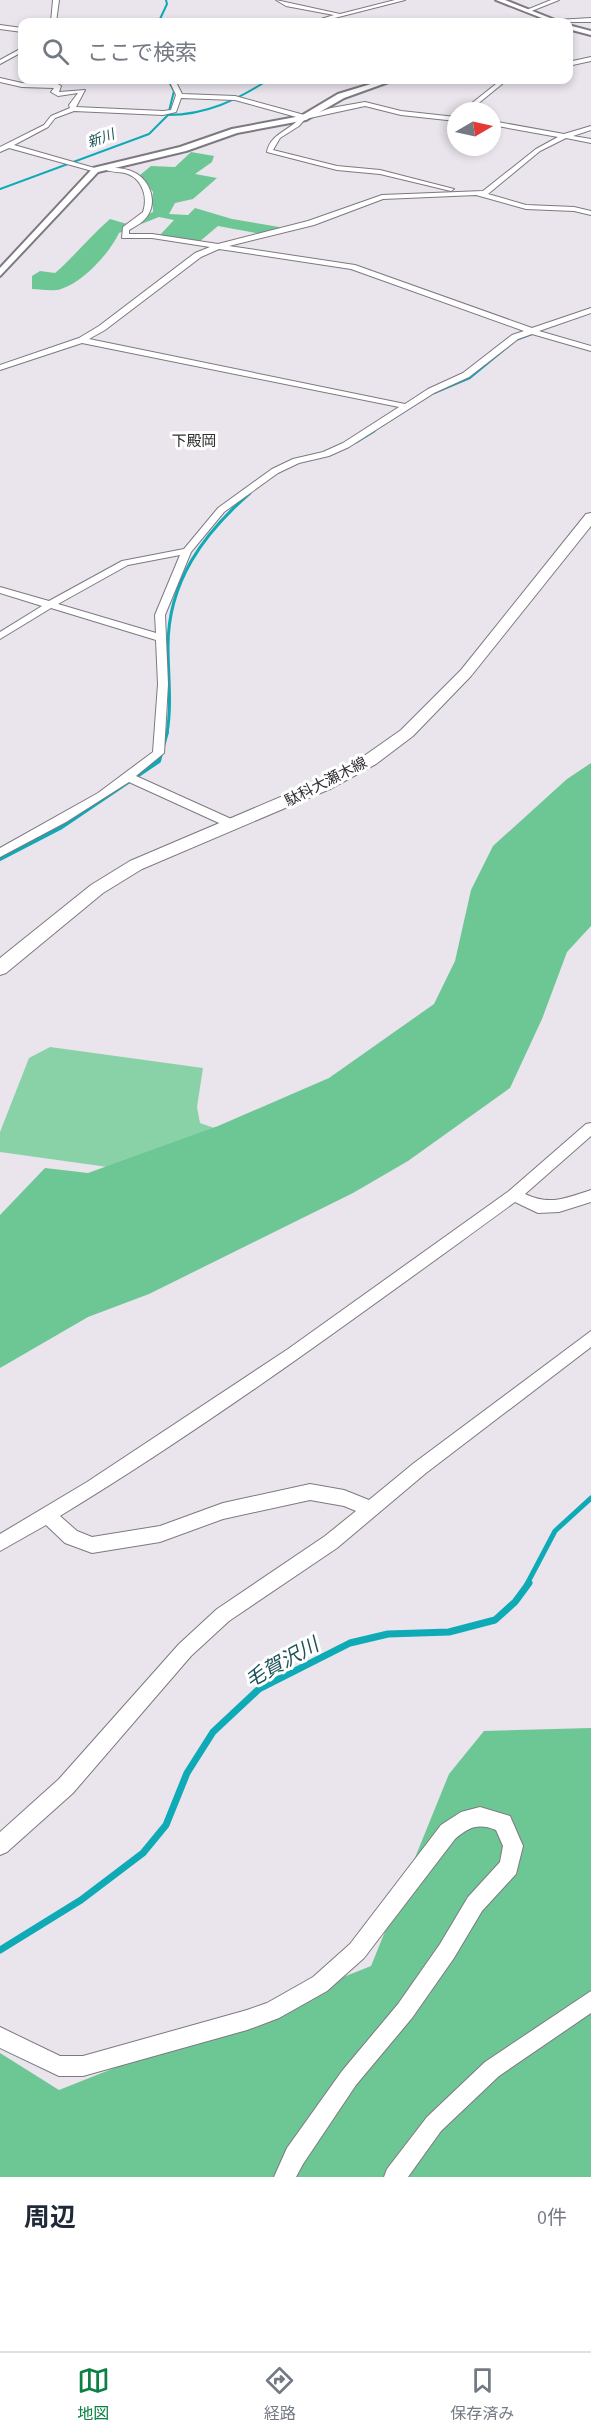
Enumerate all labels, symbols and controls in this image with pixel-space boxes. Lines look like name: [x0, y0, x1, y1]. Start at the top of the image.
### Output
search box: [18, 18, 573, 84]
icon: search: [39, 35, 72, 68]
text: ここで検索: [87, 37, 197, 69]
north arrow: [447, 102, 501, 156]
water label: 新川: [84, 124, 119, 153]
district label: 下殿岡: [171, 431, 217, 452]
street label: 駄科大瀬木線: [281, 752, 371, 812]
water label: 毛賀沢川: [240, 1630, 326, 1695]
text: 周辺: [24, 2199, 76, 2236]
text: 0件: [537, 2204, 567, 2232]
tab: 地図: [77, 2364, 110, 2425]
tab: 経路: [263, 2364, 296, 2425]
tab: 保存済み: [450, 2364, 514, 2425]

